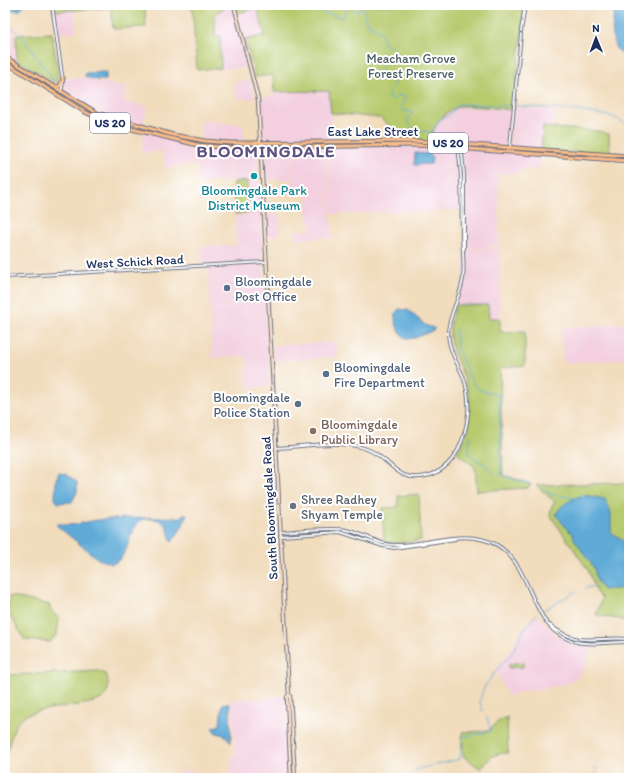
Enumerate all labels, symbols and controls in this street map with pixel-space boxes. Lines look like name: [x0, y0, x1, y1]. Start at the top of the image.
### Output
north arrow: [576, 18, 616, 58]
text: N: [592, 22, 600, 35]
park label: Meacham Grove Forest Preserve: [366, 51, 456, 81]
road number: US 20: [90, 113, 130, 133]
street label: East Lake Street: [328, 124, 418, 139]
road number: US 20: [428, 133, 468, 153]
district label: BLOOMINGDALE: [197, 141, 335, 161]
marker: Bloomingdale Park District Museum: [249, 171, 259, 181]
place label: Bloomingdale Park District Museum: [201, 183, 307, 213]
street label: West Schick Road: [86, 251, 184, 272]
place label: Bloomingdale Post Office: [235, 274, 312, 304]
marker: Bloomingdale Post Office: [222, 283, 232, 293]
place label: Bloomingdale Fire Department: [334, 360, 425, 390]
marker: Bloomingdale Fire Department: [321, 369, 331, 379]
place label: Bloomingdale Police Station: [213, 390, 290, 420]
marker: Bloomingdale Police Station: [293, 399, 303, 409]
place label: Bloomingdale Public Library: [321, 417, 398, 447]
marker: Bloomingdale Public Library: [308, 426, 318, 436]
street label: South Bloomingdale Road: [258, 436, 281, 580]
place label: Shree Radhey Shyam Temple: [301, 492, 383, 522]
marker: Shree Radhey Shyam Temple: [288, 501, 298, 511]

